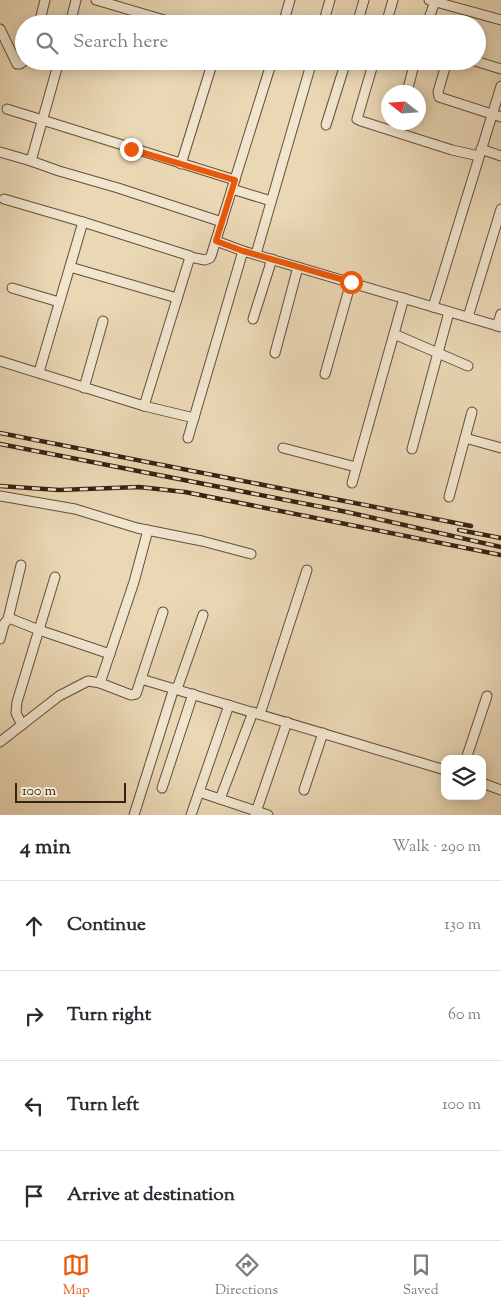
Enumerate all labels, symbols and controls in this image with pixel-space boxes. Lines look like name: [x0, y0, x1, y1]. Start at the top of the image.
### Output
search box: [15, 15, 486, 70]
icon: search: [33, 29, 61, 57]
text: Search here: [73, 29, 168, 56]
north arrow: [381, 85, 426, 130]
route end: [120, 138, 143, 161]
route start: [340, 271, 363, 294]
map controls: [441, 755, 486, 800]
button: layers: [441, 755, 486, 800]
scale bar: [15, 780, 126, 803]
text: 100 m: [22, 782, 56, 802]
text: 4 min: [20, 833, 71, 863]
text: Walk · 290 m: [392, 836, 481, 859]
icon: ahead: [20, 912, 48, 940]
text: Continue: [67, 912, 146, 939]
text: 130 m: [444, 914, 481, 937]
icon: right: [20, 1002, 48, 1030]
text: Turn right: [67, 1002, 151, 1029]
text: 60 m: [448, 1004, 481, 1027]
icon: left: [20, 1092, 48, 1120]
text: Turn left: [67, 1092, 139, 1119]
text: 100 m: [442, 1094, 481, 1117]
icon: arrive: [20, 1182, 48, 1210]
text: Arrive at destination: [67, 1182, 235, 1209]
tab: Map: [62, 1251, 90, 1301]
tab: Directions: [215, 1251, 278, 1301]
tab: Saved: [403, 1251, 439, 1301]

